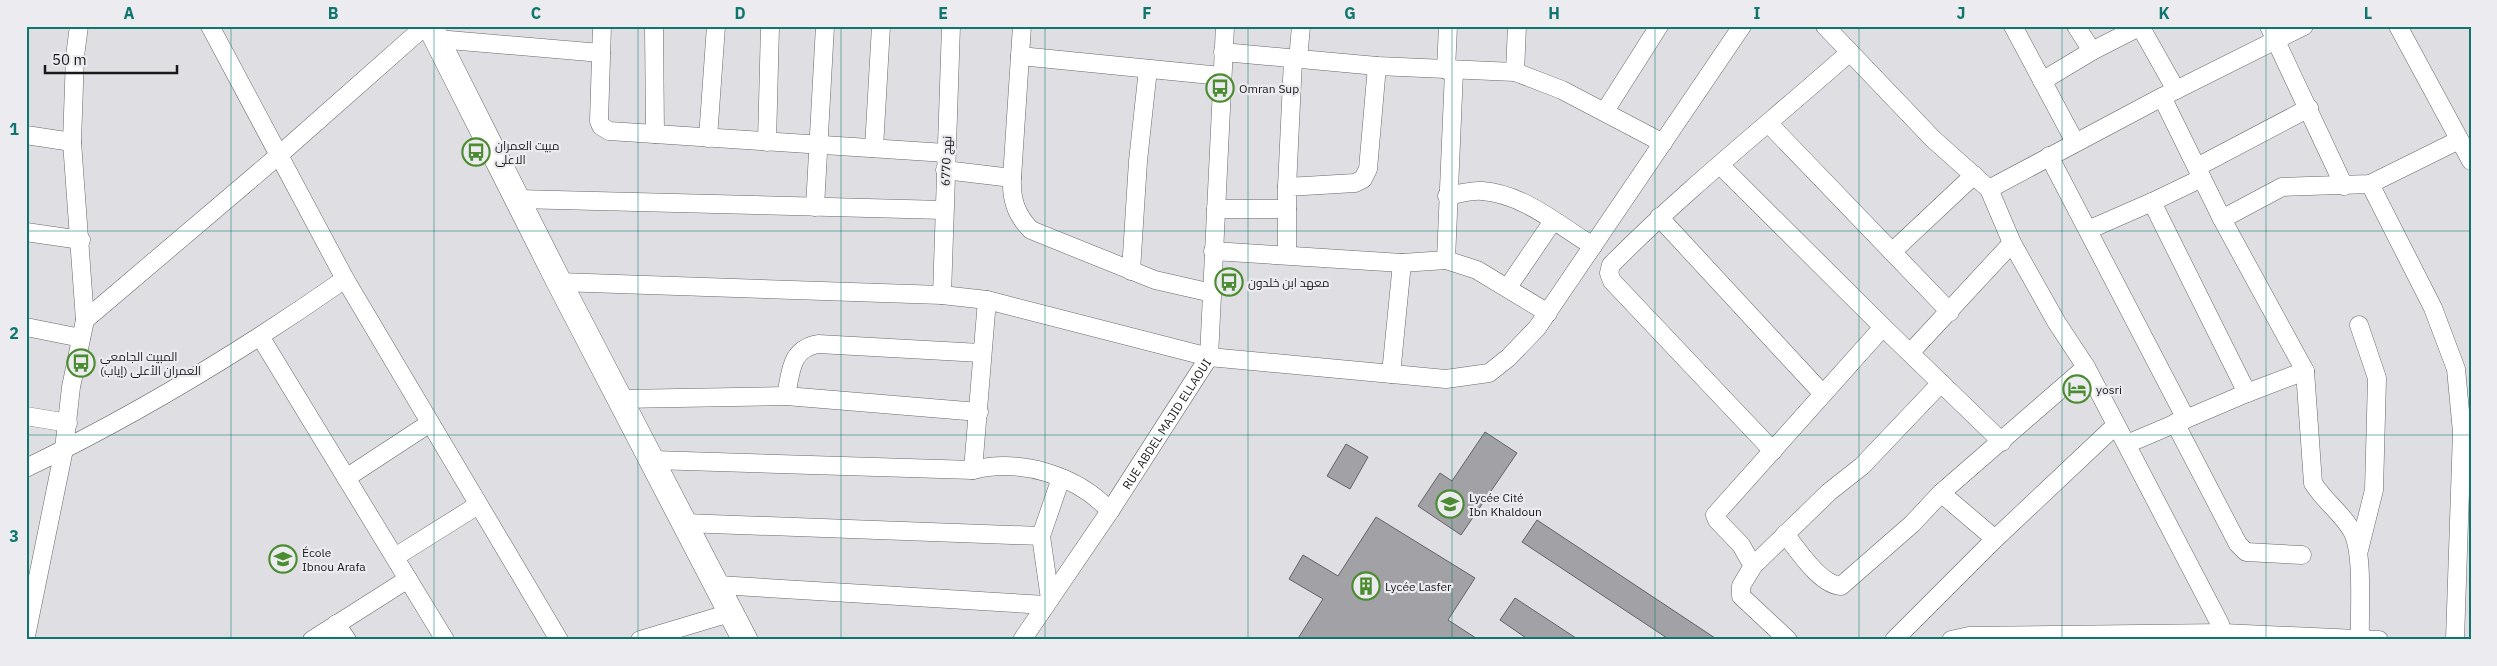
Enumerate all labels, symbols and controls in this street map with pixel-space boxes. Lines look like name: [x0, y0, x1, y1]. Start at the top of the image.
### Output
text: A: [124, 3, 135, 23]
text: B: [328, 3, 339, 23]
text: C: [531, 3, 541, 23]
text: D: [734, 3, 746, 23]
text: E: [938, 3, 948, 23]
text: F: [1142, 3, 1152, 23]
text: G: [1344, 3, 1356, 23]
text: H: [1548, 3, 1560, 23]
text: I: [1754, 3, 1761, 23]
text: J: [1957, 3, 1965, 23]
text: K: [2158, 3, 2170, 23]
text: L: [2364, 3, 2372, 23]
scale bar: [45, 42, 178, 74]
text: 50 m: [52, 50, 87, 69]
bus stop icon: Omran Sup: [1205, 73, 1235, 103]
place label: Omran Sup: [1239, 81, 1299, 96]
text: 1: [9, 119, 19, 139]
street label: نهج 6770: [938, 136, 955, 186]
bus stop icon: مبيت العمران الاعلى: [461, 137, 491, 167]
place label: مبيت العمران الاعلى: [495, 138, 559, 167]
bus stop icon: معهد ابن خلدون: [1214, 267, 1244, 297]
place label: معهد ابن خلدون: [1248, 275, 1329, 290]
text: 2: [9, 323, 19, 343]
bus stop icon: المبيت الجامعي العمران الأعلى (إياب): [66, 348, 96, 378]
place label: المبيت الجامعي العمران الأعلى (إياب): [100, 349, 201, 378]
street label: RUE ABDEL MAJID ELLAOUI: [1119, 355, 1214, 492]
hotel icon: yosri: [2062, 374, 2092, 404]
place label: yosri: [2096, 382, 2122, 397]
school or university icon: Lycée Cité Ibn Khaldoun: [1435, 489, 1465, 519]
place label: Lycée Cité Ibn Khaldoun: [1469, 490, 1542, 519]
text: 3: [9, 526, 19, 546]
school or university icon: École Ibnou Arafa: [268, 544, 298, 574]
place label: École Ibnou Arafa: [302, 545, 366, 574]
building icon: Lycée Lasfer: [1351, 571, 1381, 601]
place label: Lycée Lasfer: [1385, 579, 1452, 594]

